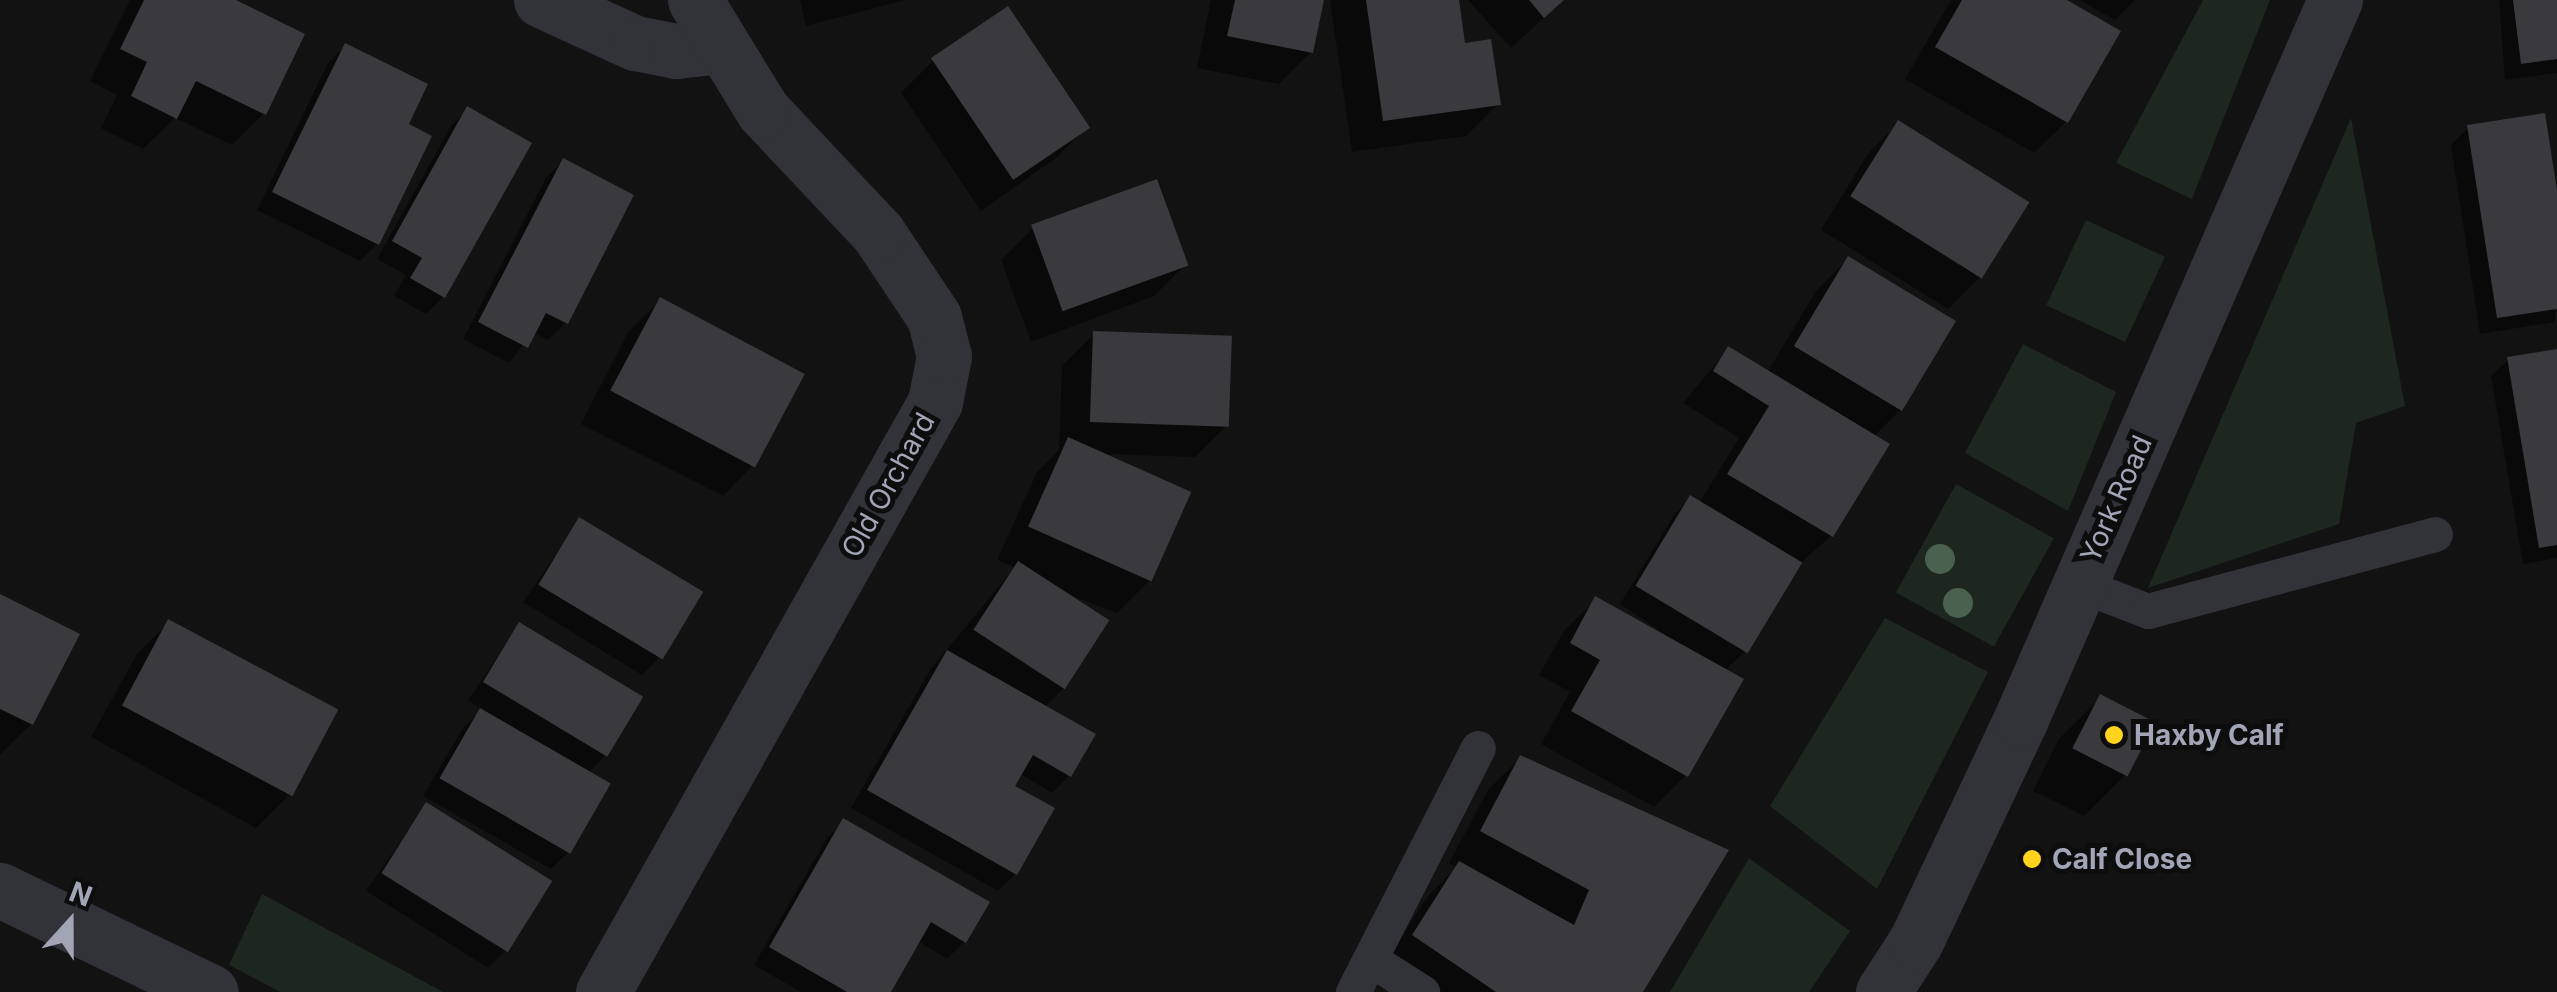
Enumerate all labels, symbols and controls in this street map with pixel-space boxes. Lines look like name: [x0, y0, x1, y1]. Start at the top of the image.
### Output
street label: Old Orchard: [834, 407, 942, 563]
street label: York Road: [2073, 430, 2159, 568]
place label: Haxby Calf: [2134, 718, 2284, 752]
marker: Haxby Calf: [2103, 724, 2125, 746]
place label: Calf Close: [2052, 842, 2192, 876]
marker: Calf Close: [2021, 848, 2043, 870]
north arrow: [20, 872, 120, 972]
text: N: [65, 874, 97, 914]

